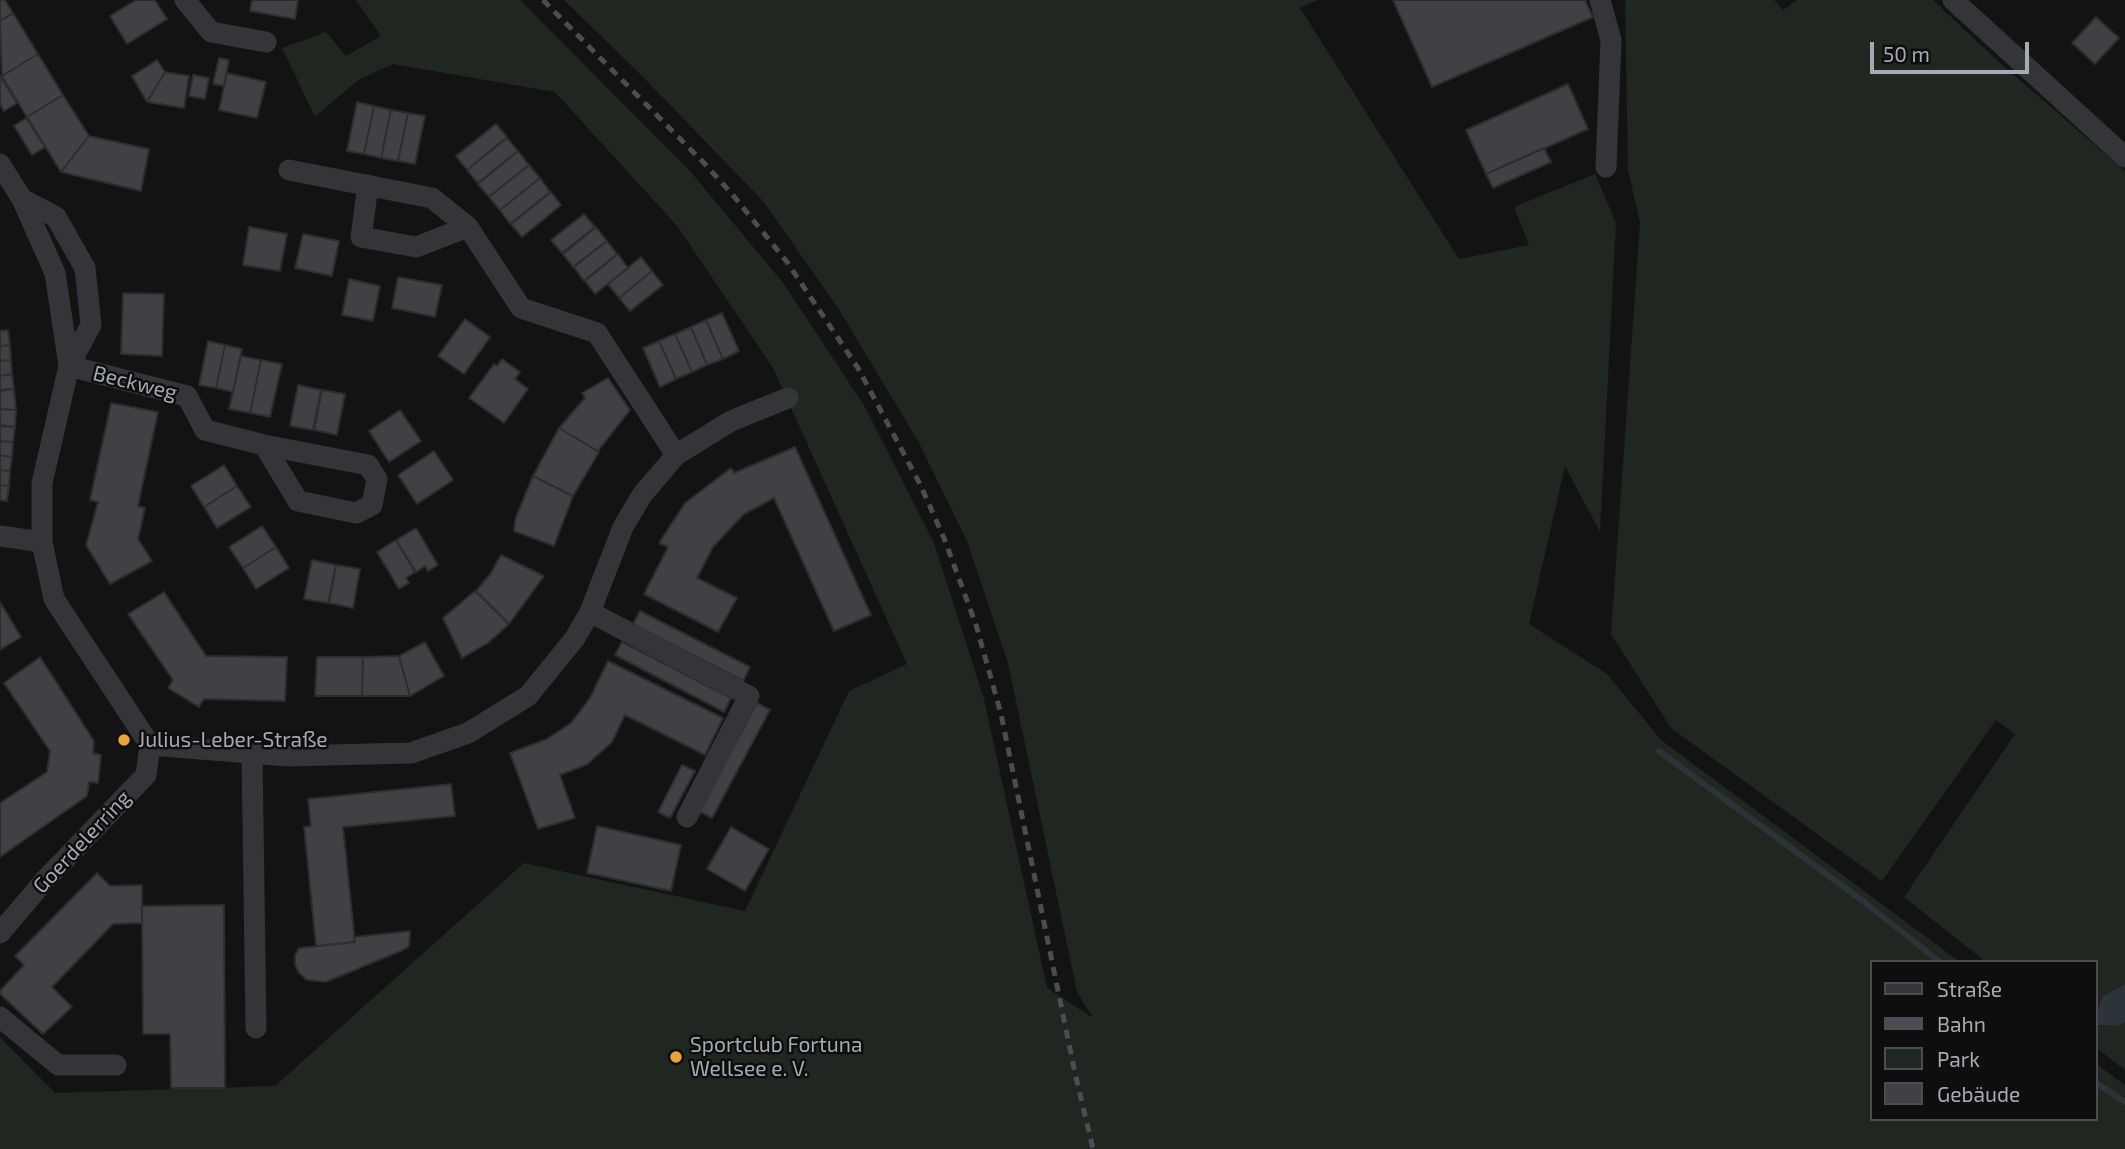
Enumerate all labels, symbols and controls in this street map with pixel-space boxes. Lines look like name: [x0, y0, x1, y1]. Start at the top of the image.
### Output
scale bar: [1873, 28, 2032, 72]
text: 50 m: [1883, 41, 1930, 66]
street label: Beckweg: [90, 360, 180, 406]
place label: Julius-Leber-Straße: [138, 727, 328, 753]
marker: Julius-Leber-Straße: [116, 732, 132, 748]
street label: Goerdelerring: [28, 785, 136, 899]
legend: [1870, 960, 2097, 1121]
text: Straße: [1937, 976, 2002, 1001]
text: Bahn: [1937, 1011, 1986, 1036]
place label: Sportclub Fortuna Wellsee e. V.: [690, 1032, 862, 1082]
text: Park: [1937, 1046, 1980, 1071]
marker: Sportclub Fortuna Wellsee e. V.: [668, 1049, 684, 1065]
text: Gebäude: [1937, 1081, 2020, 1106]

